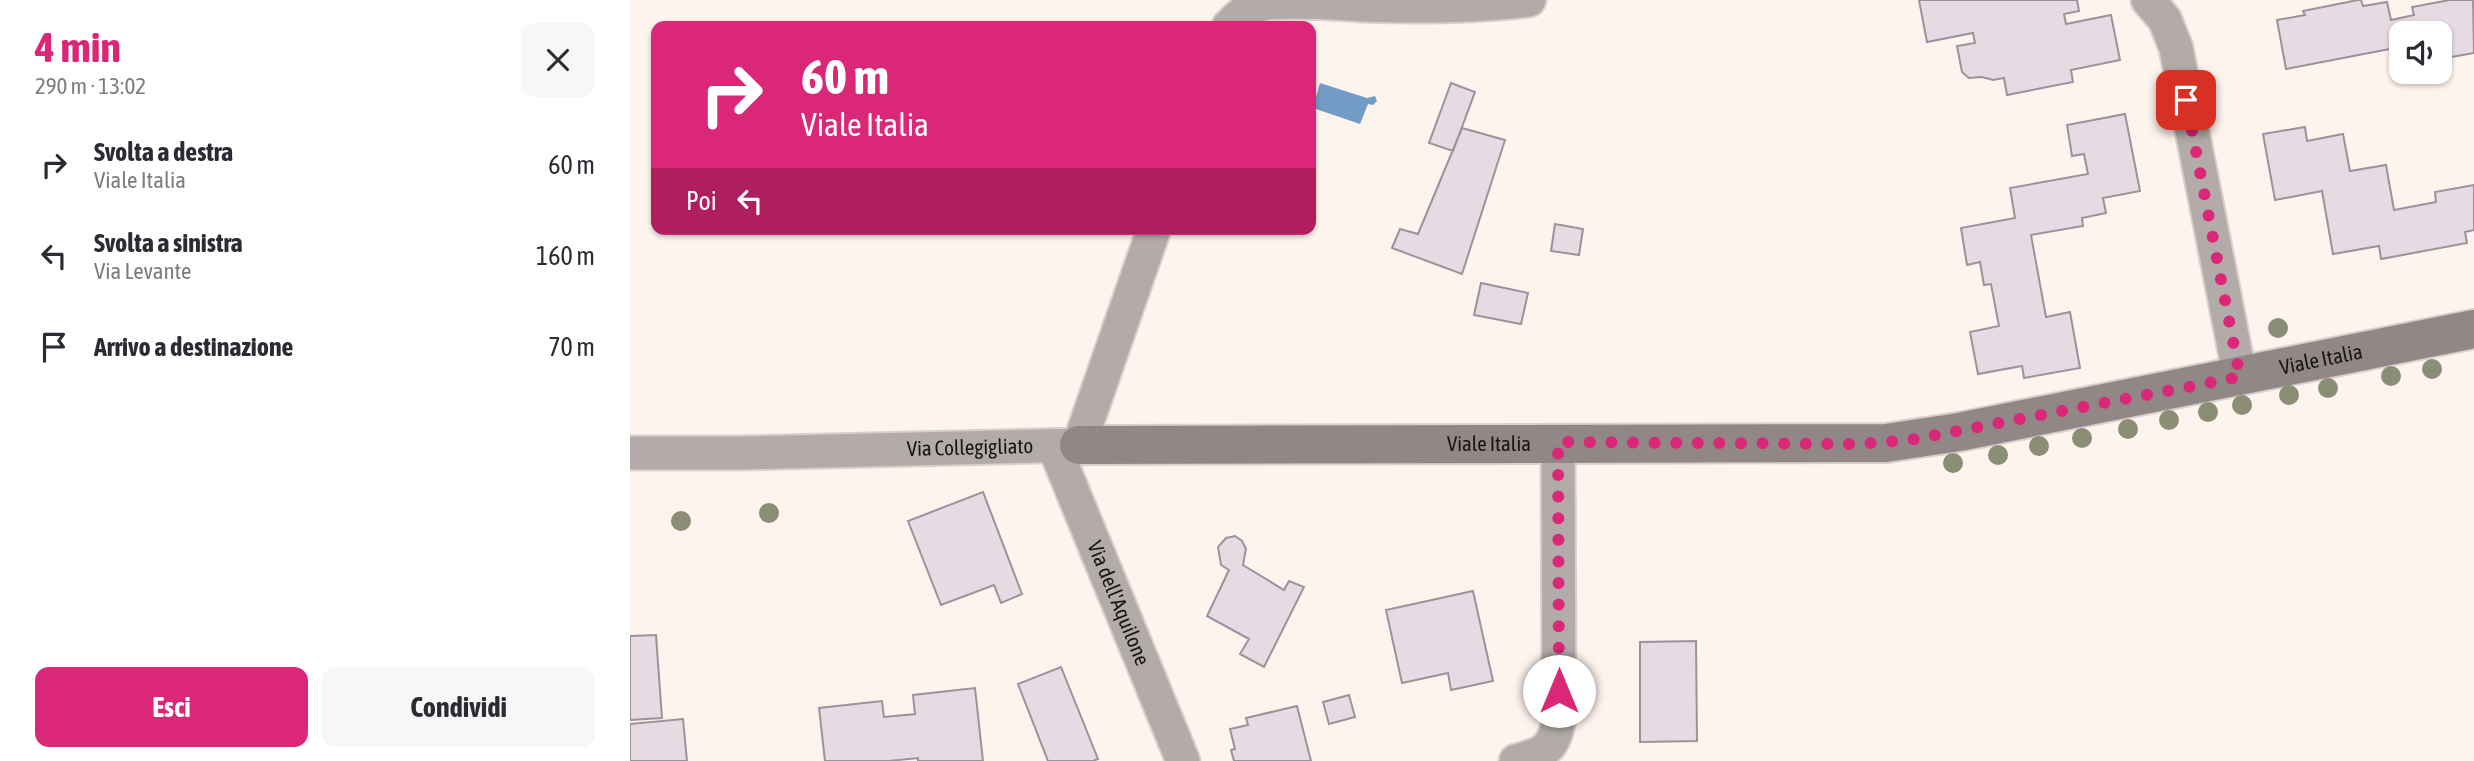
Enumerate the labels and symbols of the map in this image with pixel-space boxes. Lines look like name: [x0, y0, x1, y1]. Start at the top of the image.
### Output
pin: [2156, 70, 2216, 130]
street label: Viale Italia: [2277, 339, 2364, 379]
street label: Viale Italia: [1447, 431, 1531, 455]
street label: Via Collegigliato: [906, 433, 1033, 460]
street label: Via dell'Aquilone: [1083, 537, 1155, 669]
position arrow: [1522, 654, 1596, 728]

